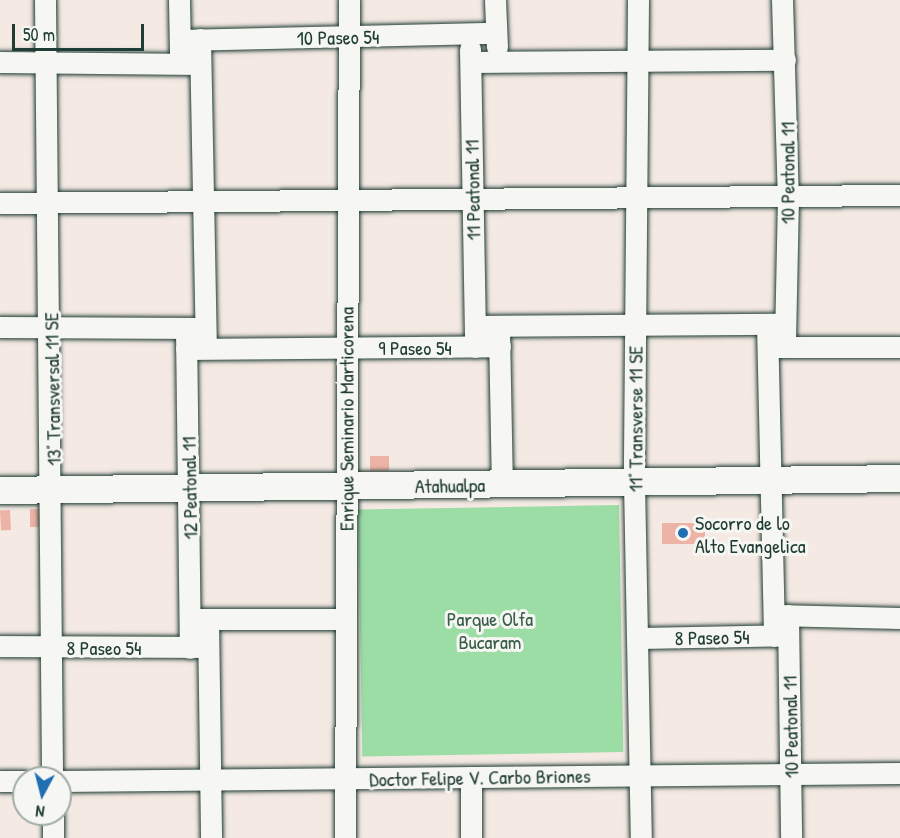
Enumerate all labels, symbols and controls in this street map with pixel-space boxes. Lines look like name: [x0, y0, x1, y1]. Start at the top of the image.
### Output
scale bar: [15, 12, 147, 50]
text: 50 m: [23, 22, 55, 47]
street label: 10 Paseo 54: [297, 24, 379, 50]
street label: 10 Peatonal 11: [775, 122, 799, 224]
street label: 11 Peatonal 11: [459, 139, 485, 241]
street label: Enrique Seminario Marticorena: [334, 307, 358, 531]
street label: 13° Transversal 11 SE: [39, 312, 65, 466]
street label: 9 Paseo 54: [378, 335, 452, 359]
street label: 11° Transverse 11 SE: [623, 346, 647, 492]
street label: 12 Peatonal 11: [176, 436, 202, 540]
street label: Atahualpa: [415, 472, 485, 498]
place label: Socorro de lo Alto Evangelica: [695, 510, 806, 557]
marker: Socorro de lo Alto Evangelica: [676, 526, 690, 540]
park label: Parque Olfa Bucaram: [447, 606, 533, 653]
street label: 8 Paseo 54: [674, 624, 750, 650]
street label: 8 Paseo 54: [67, 635, 141, 659]
street label: 10 Peatonal 11: [777, 676, 803, 778]
street label: Doctor Felipe V. Carbo Briones: [369, 763, 591, 791]
north arrow: [12, 766, 72, 826]
text: N: [34, 800, 46, 823]

